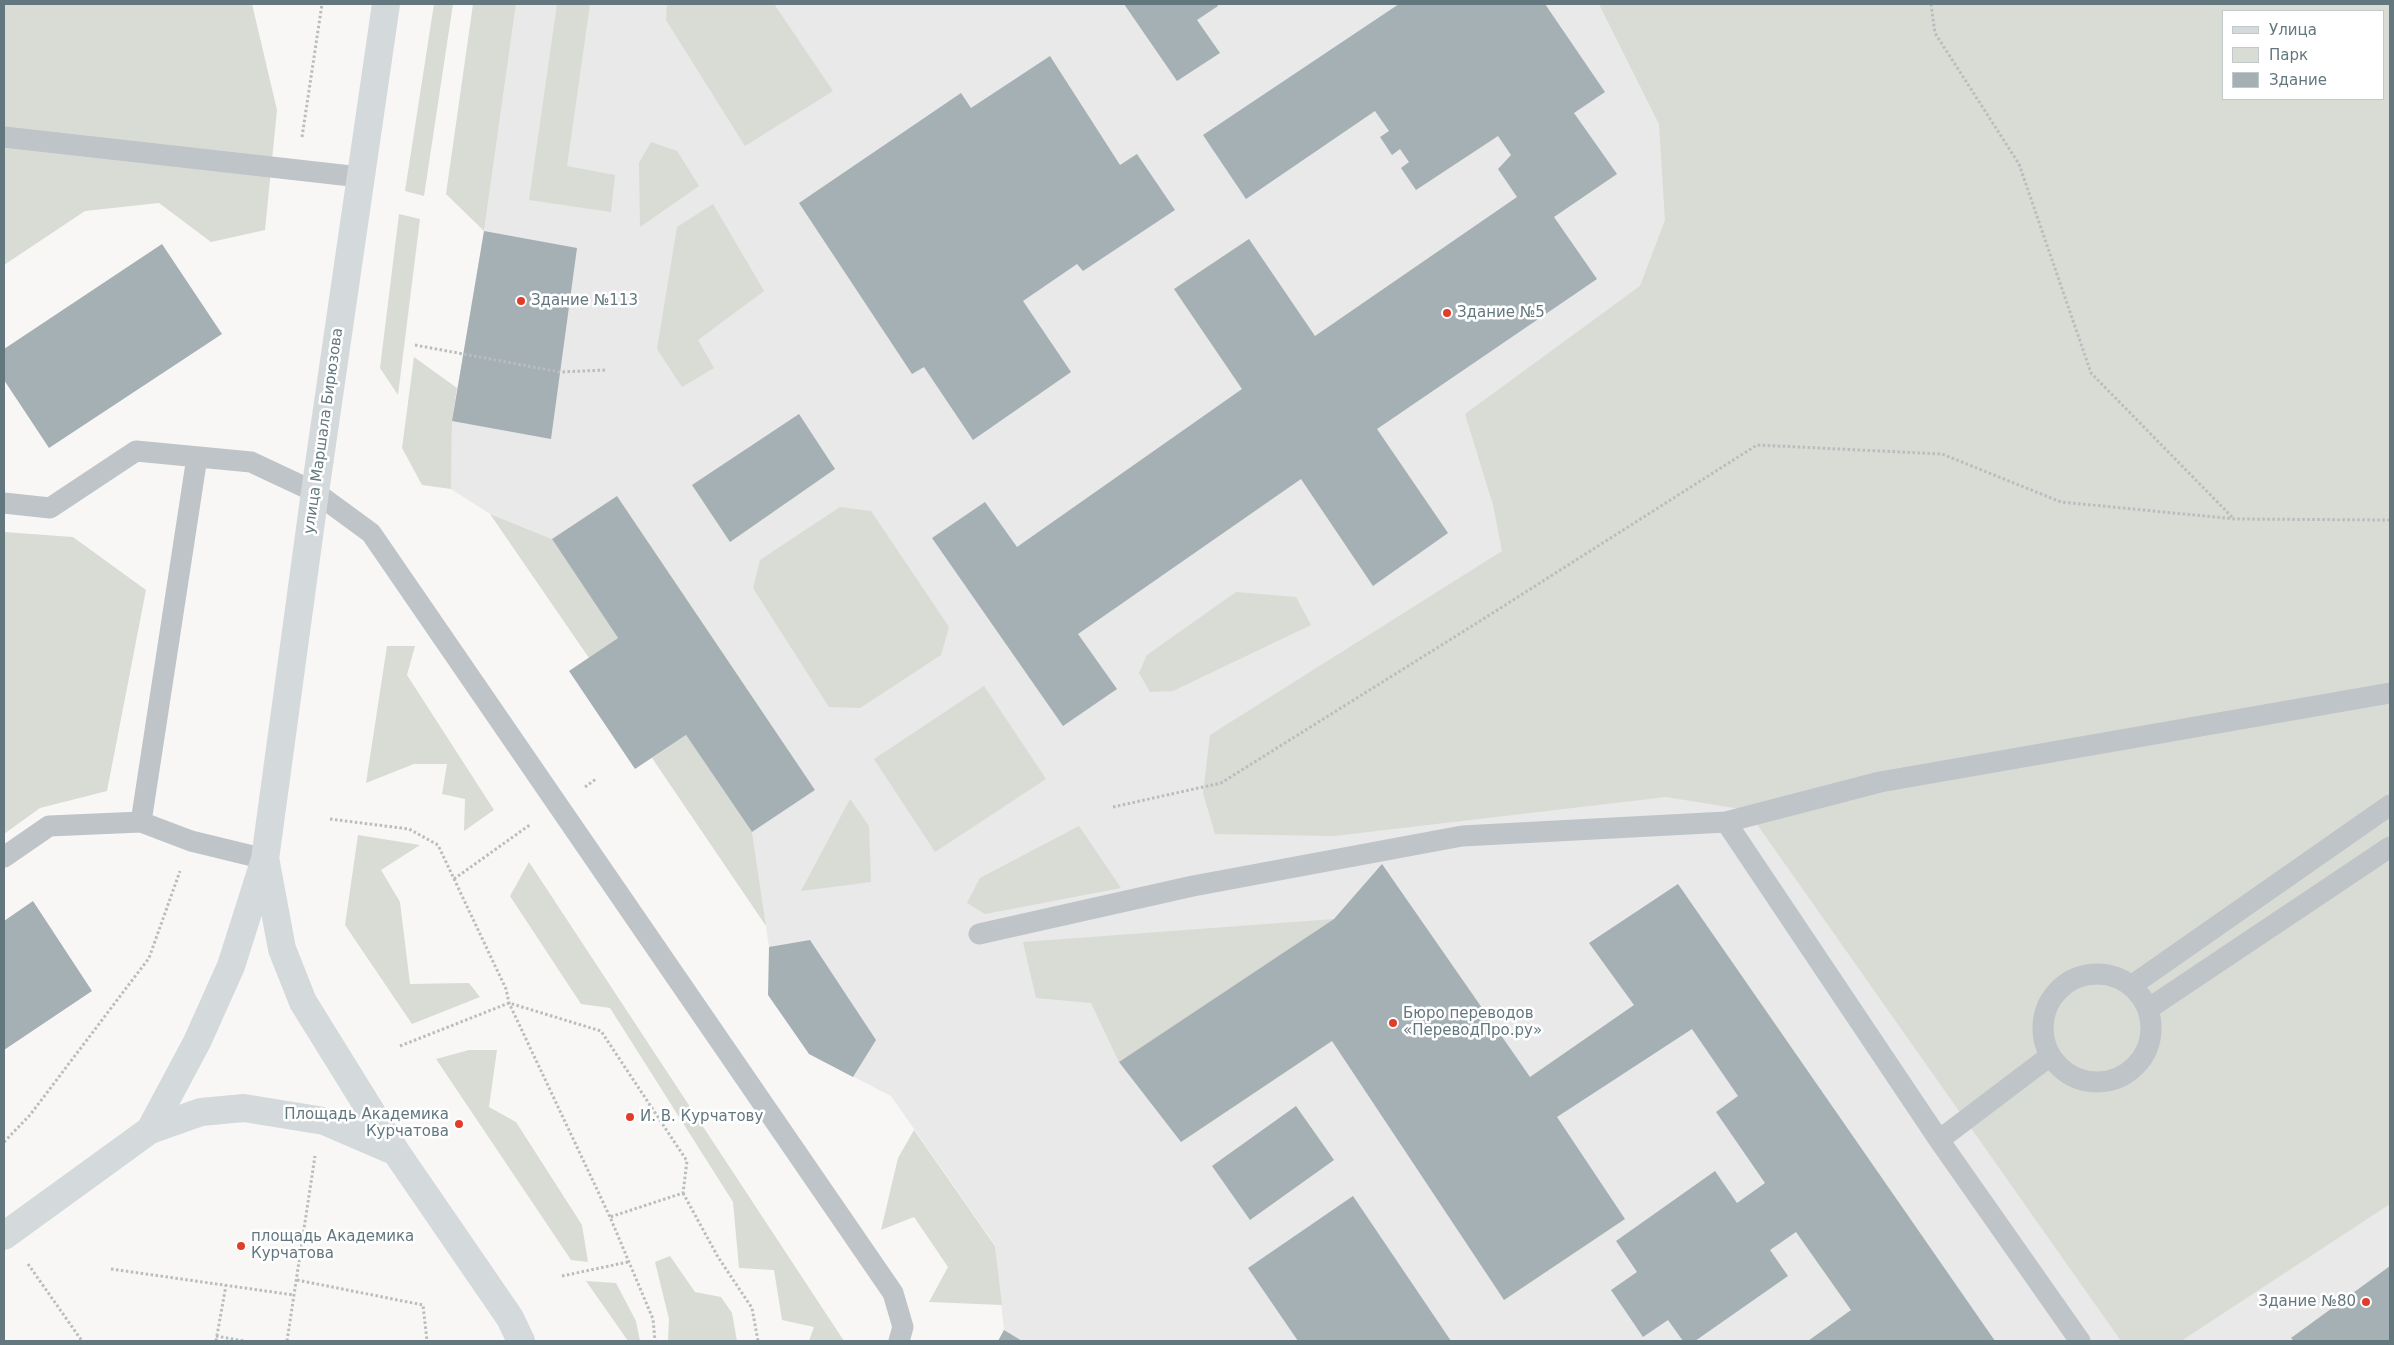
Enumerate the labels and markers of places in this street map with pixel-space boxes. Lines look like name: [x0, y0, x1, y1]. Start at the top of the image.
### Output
place label: Здание №113: [531, 292, 638, 310]
marker: Здание №113: [515, 295, 527, 307]
place label: Здание №5: [1457, 304, 1545, 322]
marker: Здание №5: [1441, 307, 1453, 319]
place label: Бюро переводов «ПереводПро.ру»: [1403, 1005, 1542, 1040]
marker: Бюро переводов «ПереводПро.ру»: [1387, 1017, 1399, 1029]
place label: Площадь Академика Курчатова: [284, 1106, 449, 1141]
place label: И. В. Курчатову: [640, 1108, 763, 1126]
marker: И. В. Курчатову: [624, 1111, 636, 1123]
marker: Площадь Академика Курчатова: [453, 1118, 465, 1130]
place label: площадь Академика Курчатова: [251, 1228, 414, 1263]
marker: площадь Академика Курчатова: [235, 1240, 247, 1252]
place label: Здание №80: [2259, 1293, 2356, 1311]
marker: Здание №80: [2360, 1296, 2372, 1308]

